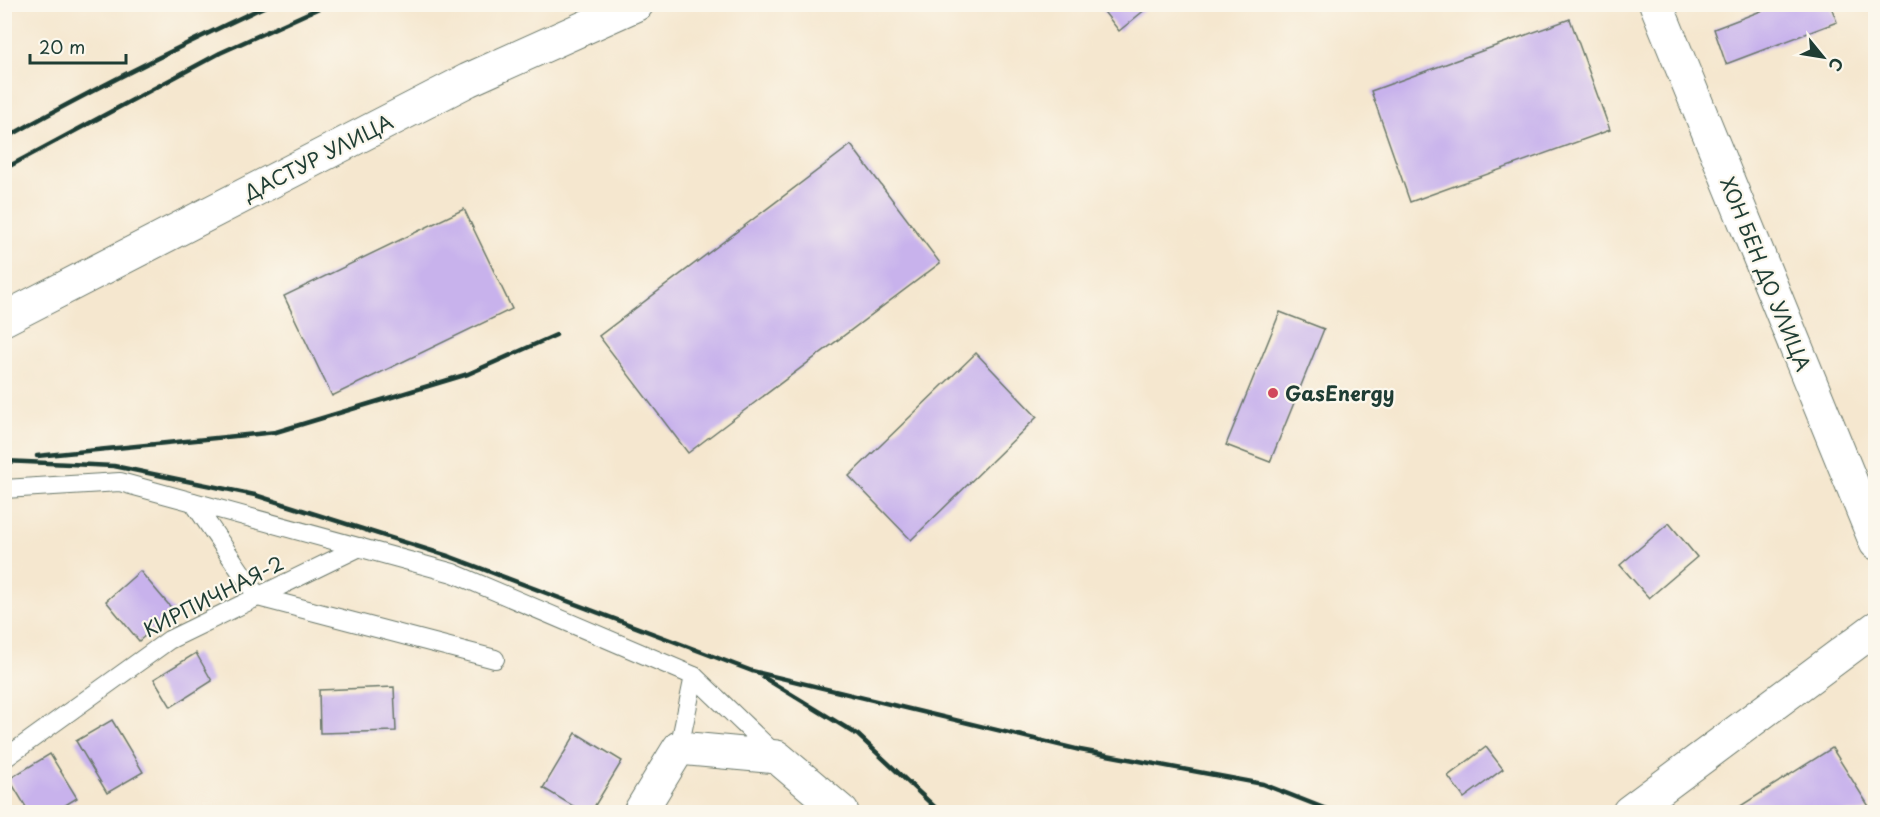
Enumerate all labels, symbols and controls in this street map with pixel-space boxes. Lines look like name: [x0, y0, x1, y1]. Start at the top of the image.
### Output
scale bar: [30, 27, 126, 65]
north arrow: [1793, 27, 1853, 87]
text: 20 m: [39, 33, 85, 60]
text: С: [1823, 54, 1850, 76]
street label: ДАСТУР УЛИЦА: [237, 106, 398, 208]
street label: ХОН БЕН ДО УЛИЦА: [1713, 172, 1819, 376]
place label: GasEnergy: [1285, 378, 1394, 408]
marker: GasEnergy: [1266, 386, 1280, 400]
street label: КИРПИЧНАЯ-2: [138, 548, 288, 644]

